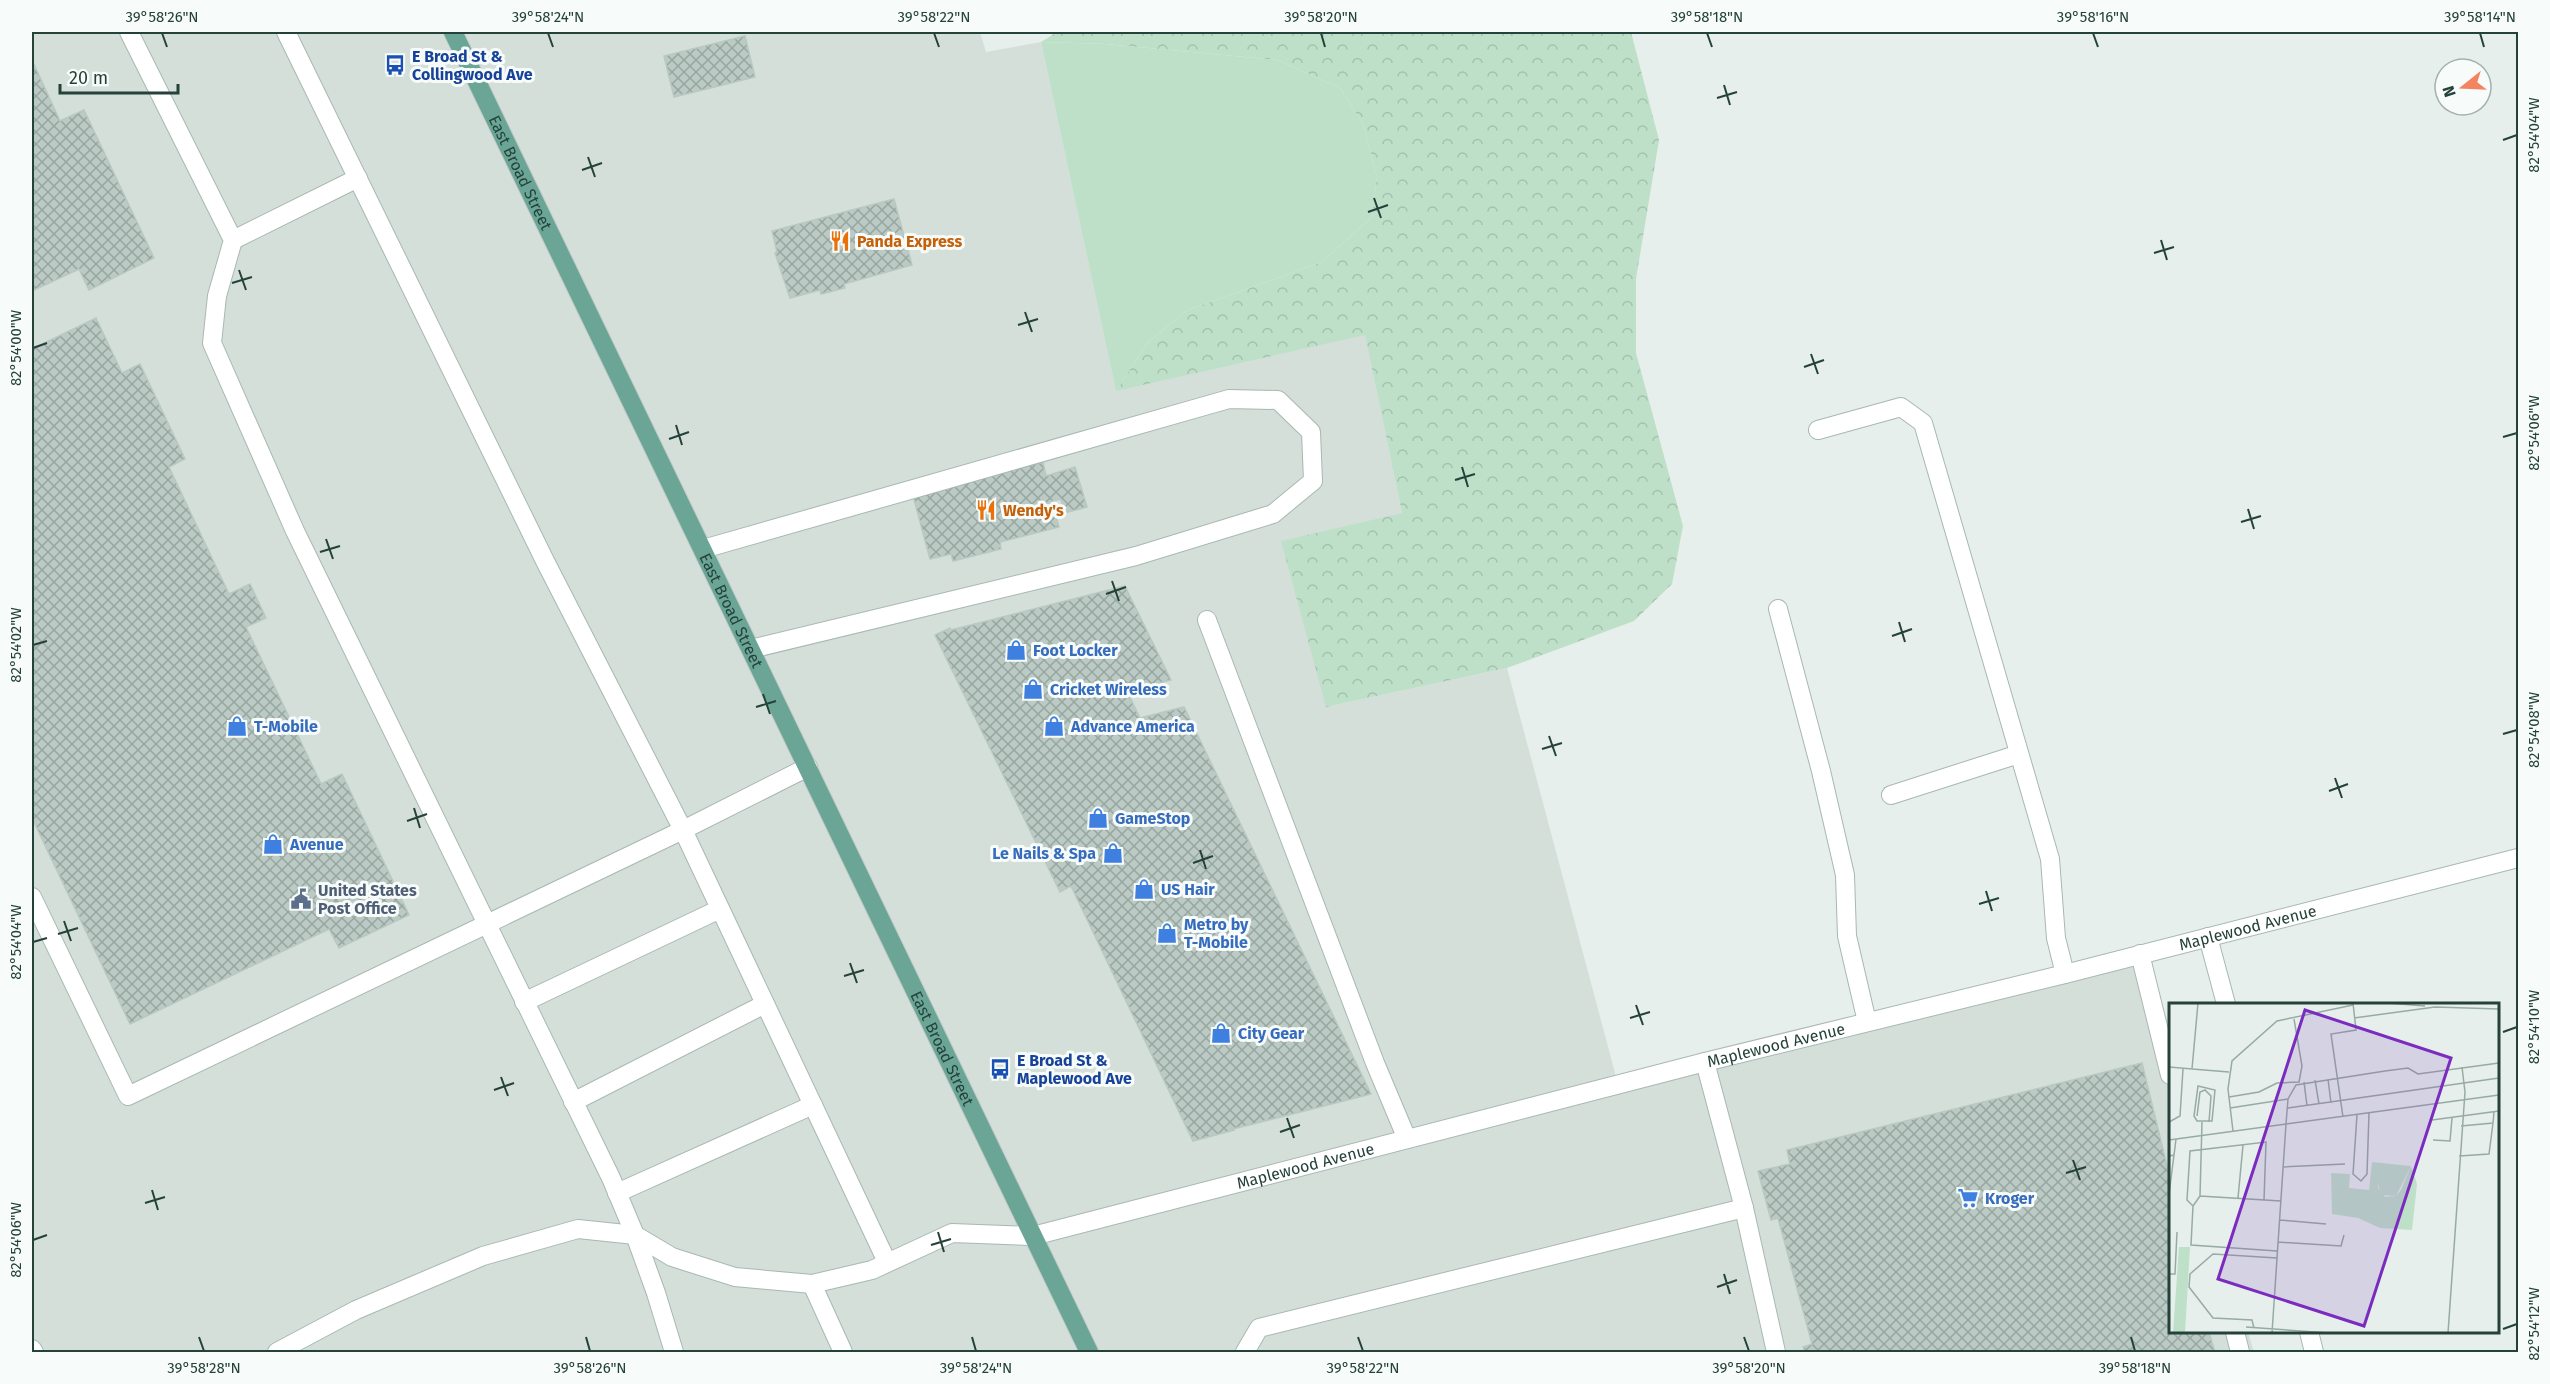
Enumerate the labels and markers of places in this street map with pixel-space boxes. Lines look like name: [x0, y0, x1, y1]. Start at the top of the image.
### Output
place label: E Broad St & Collingwood Ave: [412, 47, 533, 84]
bus stop icon: E Broad St & Collingwood Ave: [383, 53, 407, 77]
restaurant icon: Panda Express: [828, 229, 852, 253]
place label: Panda Express: [857, 232, 962, 251]
restaurant icon: Wendy's: [974, 498, 998, 522]
place label: Wendy's: [1003, 501, 1064, 520]
shop icon: Foot Locker: [1004, 638, 1028, 662]
place label: Foot Locker: [1033, 641, 1118, 660]
shop icon: Cricket Wireless: [1021, 677, 1045, 701]
place label: Cricket Wireless: [1050, 680, 1167, 699]
shop icon: T-Mobile: [225, 714, 249, 738]
shop icon: Advance America: [1042, 714, 1066, 738]
place label: T-Mobile: [254, 717, 318, 736]
place label: Advance America: [1070, 717, 1195, 736]
shop icon: GameStop: [1086, 806, 1110, 830]
place label: GameStop: [1115, 809, 1190, 828]
shop icon: Avenue: [261, 832, 285, 856]
place label: Avenue: [289, 835, 344, 854]
shop icon: Le Nails & Spa: [1101, 841, 1125, 865]
place label: Le Nails & Spa: [992, 844, 1096, 863]
shop icon: US Hair: [1132, 877, 1156, 901]
place label: US Hair: [1161, 880, 1215, 899]
place label: United States Post Office: [318, 881, 417, 918]
public building icon: United States Post Office: [289, 887, 313, 911]
place label: Metro by T-Mobile: [1184, 915, 1249, 952]
shop icon: Metro by T-Mobile: [1155, 921, 1179, 945]
shop icon: City Gear: [1209, 1021, 1233, 1045]
place label: City Gear: [1238, 1024, 1305, 1043]
place label: E Broad St & Maplewood Ave: [1017, 1051, 1132, 1088]
bus stop icon: E Broad St & Maplewood Ave: [988, 1057, 1012, 1081]
supermarket icon: Kroger: [1956, 1186, 1980, 1210]
place label: Kroger: [1985, 1189, 2035, 1208]

